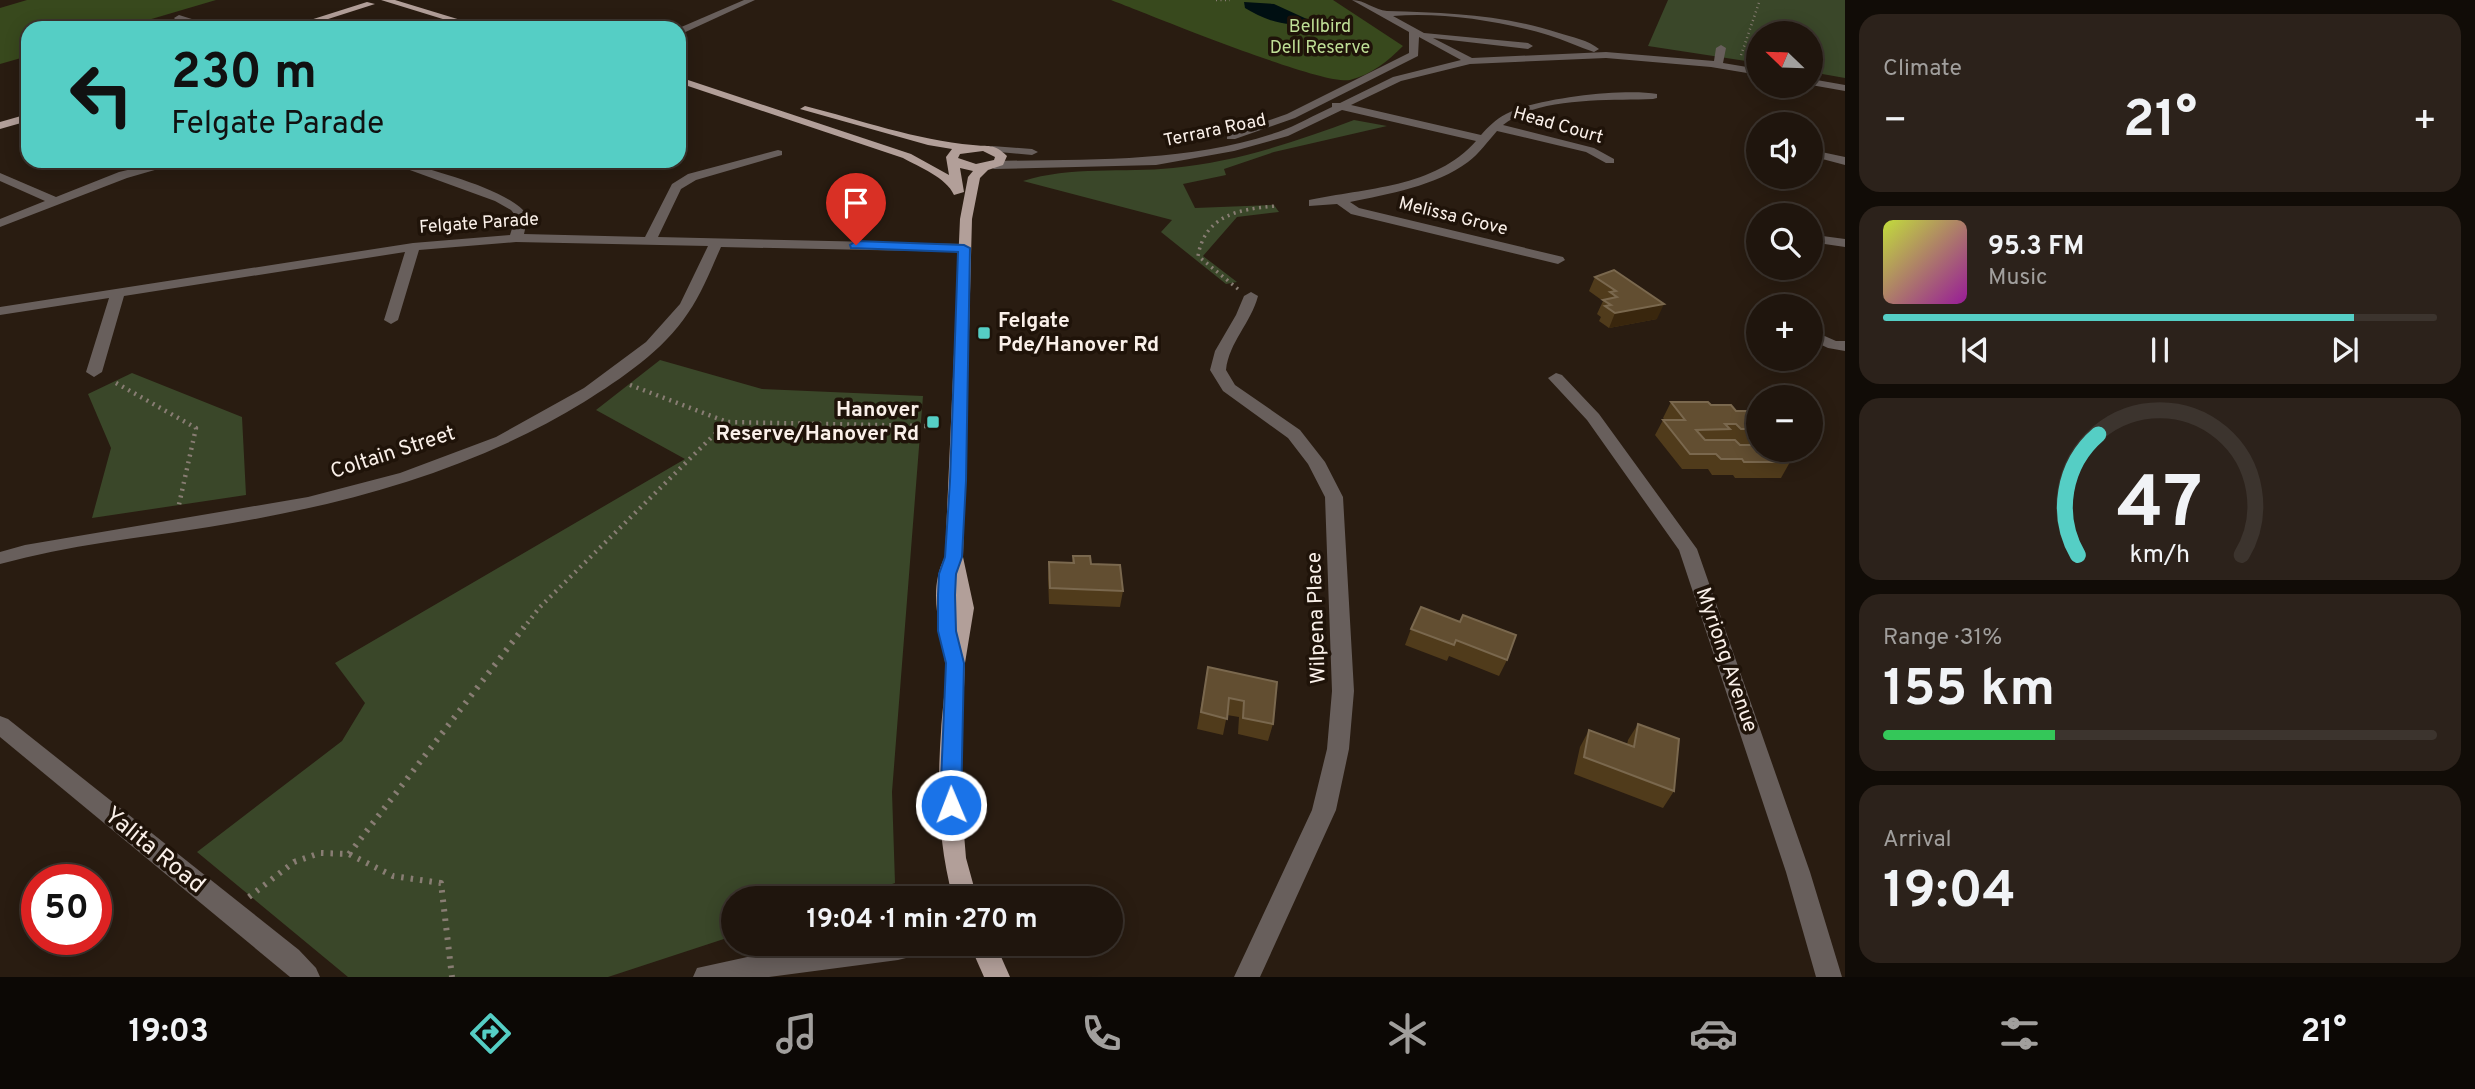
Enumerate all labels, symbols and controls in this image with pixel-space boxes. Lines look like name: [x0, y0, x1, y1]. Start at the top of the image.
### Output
park label: Bellbird Dell Reserve: [1270, 16, 1370, 60]
north arrow: [1746, 21, 1824, 98]
map controls: [1746, 21, 1823, 462]
text: 230 m: [171, 44, 317, 106]
icon: left: [56, 49, 147, 140]
text: Climate: [1883, 55, 1962, 84]
text: 21°: [2123, 89, 2197, 155]
text: −: [1883, 98, 1908, 147]
text: +: [2412, 98, 2437, 147]
street label: Head Court: [1510, 102, 1606, 150]
text: Felgate Parade: [171, 105, 384, 145]
street label: Terrara Road: [1162, 109, 1268, 153]
button: sound: [1746, 112, 1823, 189]
pin: [826, 173, 886, 245]
icon: arrive: [837, 184, 875, 222]
street label: Melissa Grove: [1396, 192, 1510, 242]
button: search: [1746, 203, 1823, 280]
street label: Felgate Parade: [418, 208, 540, 240]
text: 95.3 FM: [1988, 231, 2084, 264]
text: Music: [1988, 264, 2048, 293]
button: +: [1746, 294, 1823, 371]
place label: Felgate Pde/Hanover Rd: [998, 308, 1159, 359]
marker: Felgate Pde/Hanover Rd: [976, 325, 992, 341]
icon: previous: [1956, 331, 1994, 369]
icon: pause: [2141, 331, 2179, 369]
icon: next: [2326, 331, 2364, 369]
button: −: [1746, 385, 1823, 462]
place label: Hanover Reserve/Hanover Rd: [716, 397, 919, 448]
marker: Hanover Reserve/Hanover Rd: [925, 414, 941, 430]
street label: Coltain Street: [327, 420, 459, 486]
text: 47: [2117, 461, 2203, 553]
text: km/h: [2130, 539, 2190, 571]
street label: Wilpena Place: [1301, 551, 1333, 685]
street label: Myriong Avenue: [1689, 584, 1763, 736]
text: Range · 31%: [1883, 624, 2002, 653]
text: 155 km: [1883, 658, 2055, 724]
position arrow: [914, 768, 988, 842]
street label: Yalita Road: [97, 801, 211, 901]
text: Arrival: [1883, 826, 1952, 855]
text: 19:04: [1883, 860, 2016, 926]
speed limit sign: 50: [21, 864, 112, 955]
text: 19:04 · 1 min · 270 m: [807, 904, 1037, 937]
icon: directions: [466, 1009, 515, 1058]
icon: music: [772, 1009, 821, 1058]
icon: phone: [1077, 1009, 1126, 1058]
icon: climate: [1383, 1009, 1432, 1058]
icon: car: [1689, 1009, 1738, 1058]
icon: filters: [1995, 1009, 2044, 1058]
text: 19:03: [128, 1013, 209, 1053]
text: 21°: [2301, 1013, 2346, 1053]

